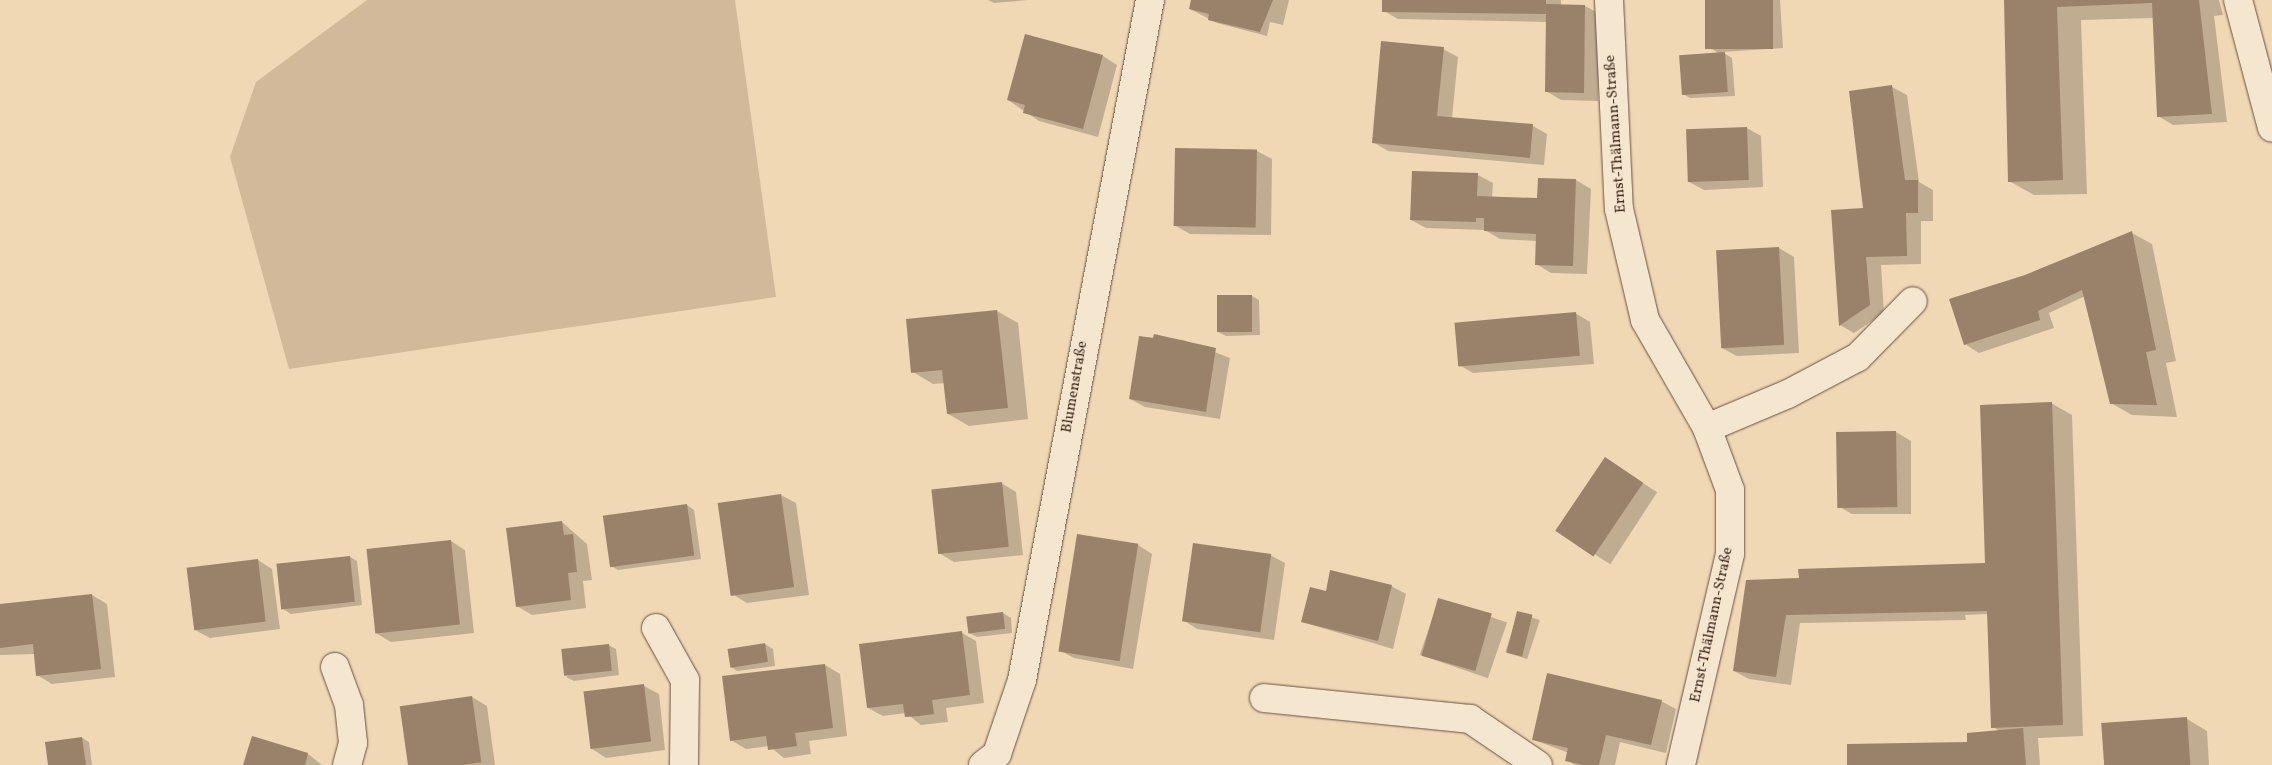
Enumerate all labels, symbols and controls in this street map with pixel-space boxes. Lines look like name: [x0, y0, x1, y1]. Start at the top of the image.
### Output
street label: Ernst-Thälmann-Straße: [1601, 54, 1631, 214]
street label: Blumenstraße: [1058, 340, 1092, 434]
street label: Ernst-Thälmann-Straße: [1687, 546, 1737, 704]

